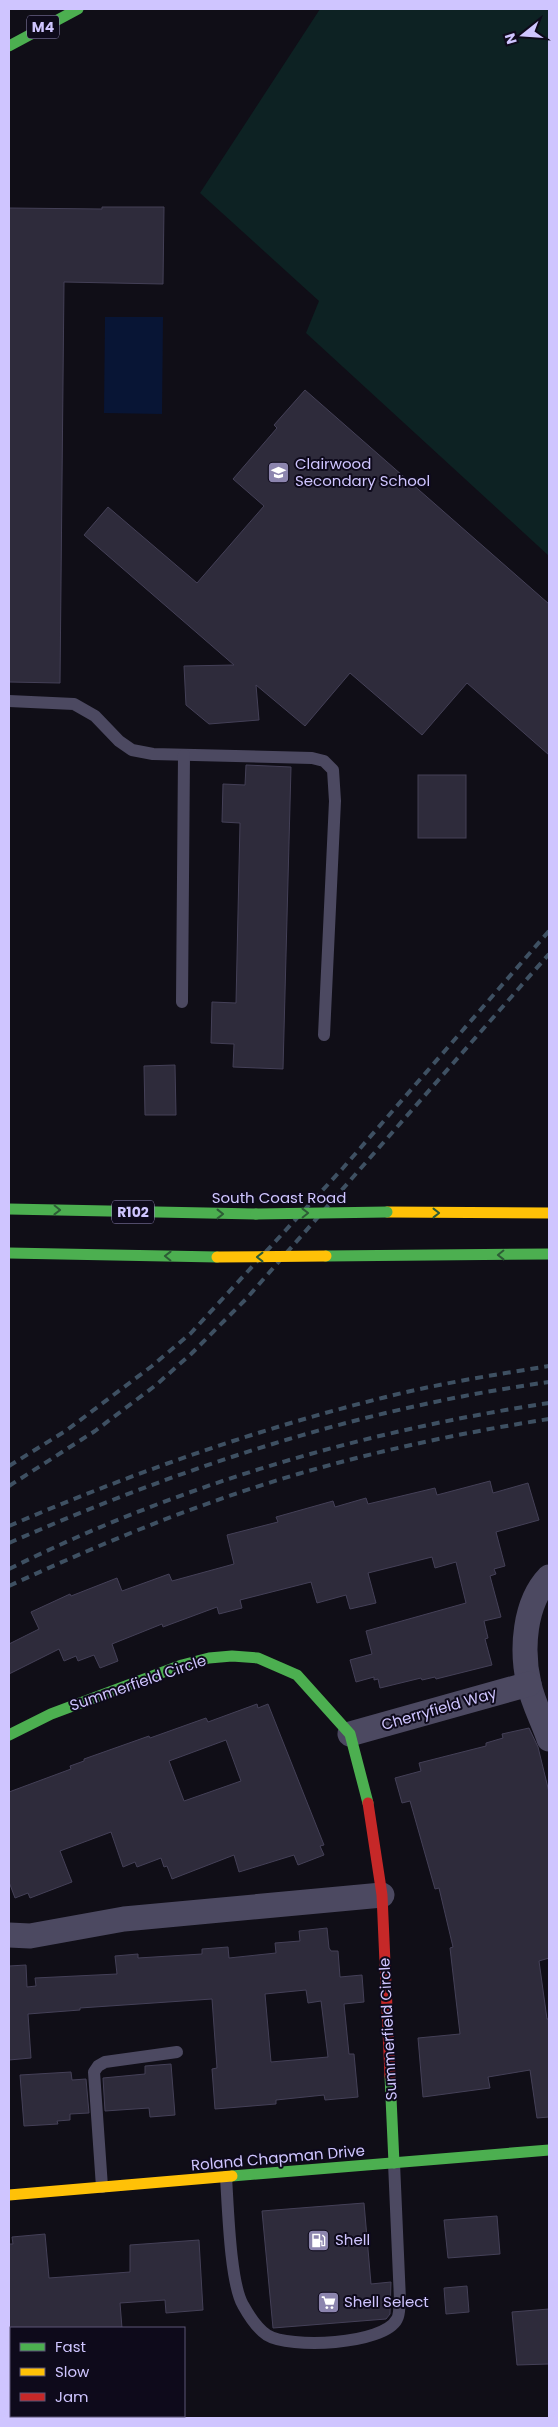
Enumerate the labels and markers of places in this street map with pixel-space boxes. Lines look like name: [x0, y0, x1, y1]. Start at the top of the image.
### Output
place label: Clairwood Secondary School: [295, 453, 430, 491]
school or university icon: Clairwood Secondary School: [267, 461, 291, 485]
fuel station icon: Shell: [307, 2228, 331, 2252]
place label: Shell: [335, 2229, 370, 2250]
supermarket icon: Shell Select: [316, 2290, 340, 2314]
place label: Shell Select: [344, 2291, 429, 2312]

